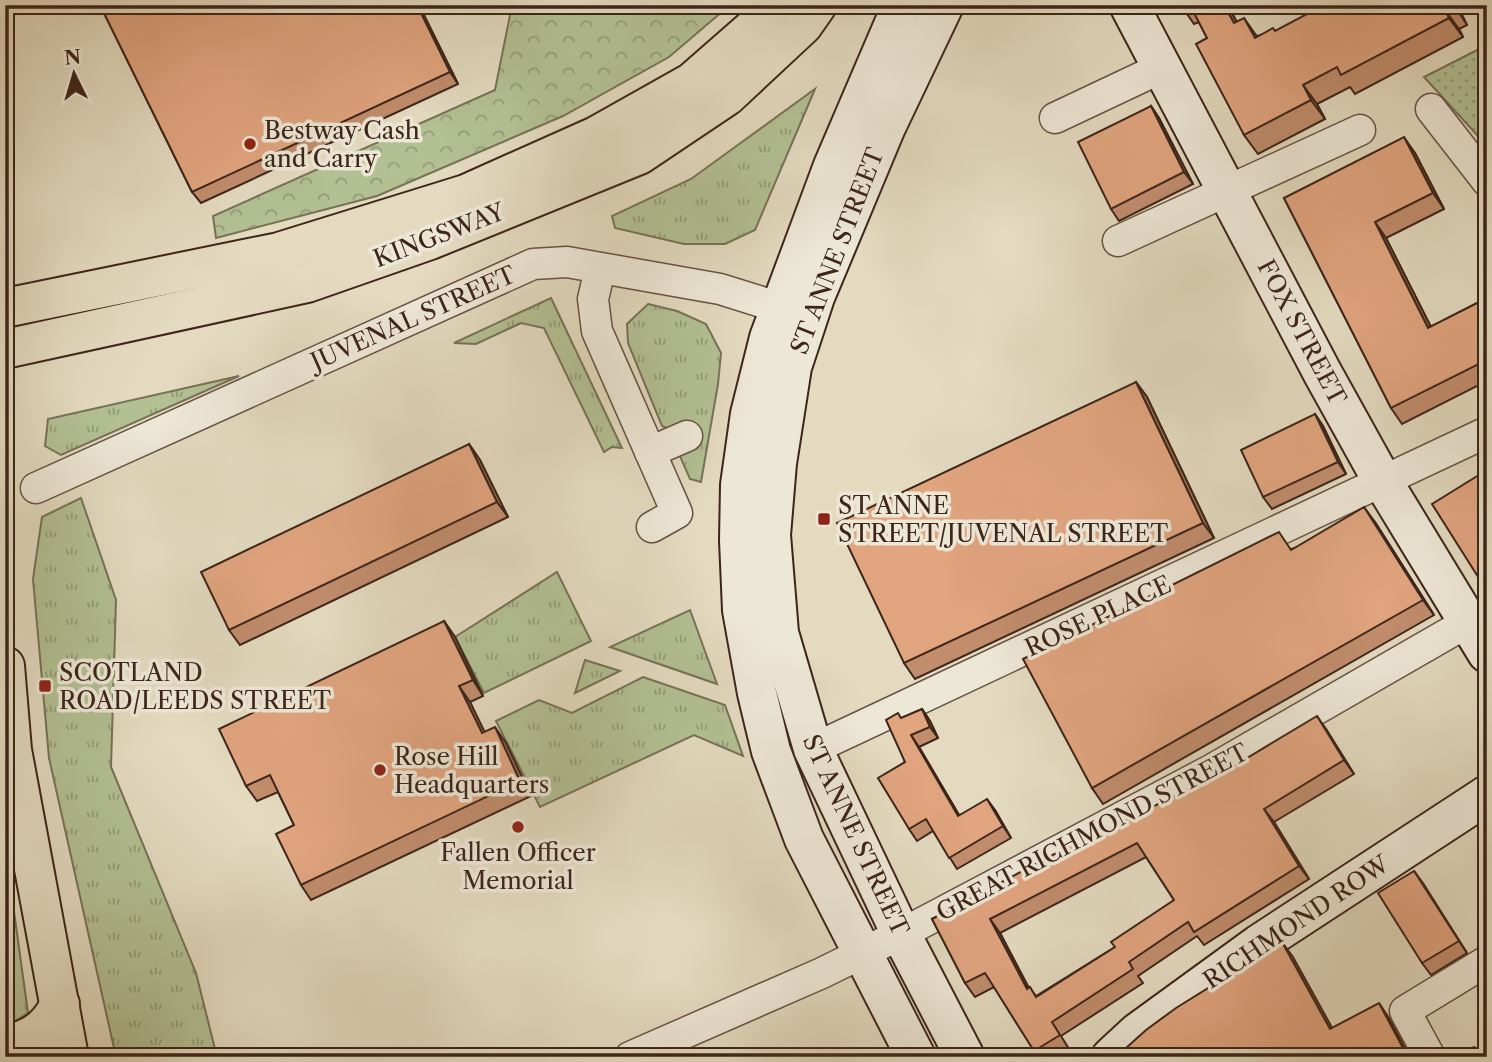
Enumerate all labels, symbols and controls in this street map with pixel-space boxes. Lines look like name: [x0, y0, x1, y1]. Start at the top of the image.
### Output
north arrow: [38, 38, 108, 108]
text: N: [63, 45, 82, 70]
place label: Bestway Cash and Carry: [264, 116, 420, 173]
marker: Bestway Cash and Carry: [242, 136, 258, 152]
street label: ST ANNE STREET: [784, 144, 890, 358]
street label: KINGSWAY: [369, 196, 510, 273]
street label: FOX STREET: [1252, 254, 1352, 410]
street label: JUVENAL STREET: [302, 260, 520, 378]
place label: ST ANNE STREET/JUVENAL STREET: [838, 491, 1168, 548]
marker: ST ANNE STREET/JUVENAL STREET: [816, 511, 832, 527]
street label: ROSE PLACE: [1020, 569, 1176, 663]
place label: SCOTLAND ROAD/LEEDS STREET: [59, 658, 331, 715]
marker: SCOTLAND ROAD/LEEDS STREET: [37, 678, 53, 694]
street label: ST ANNE STREET: [797, 730, 915, 940]
street label: GREAT RICHMOND STREET: [931, 737, 1253, 927]
place label: Rose Hill Headquarters: [394, 742, 549, 799]
marker: Rose Hill Headquarters: [372, 762, 388, 778]
marker: Fallen Officer Memorial: [510, 819, 526, 835]
place label: Fallen Officer Memorial: [440, 838, 596, 895]
street label: RICHMOND ROW: [1198, 849, 1395, 995]

